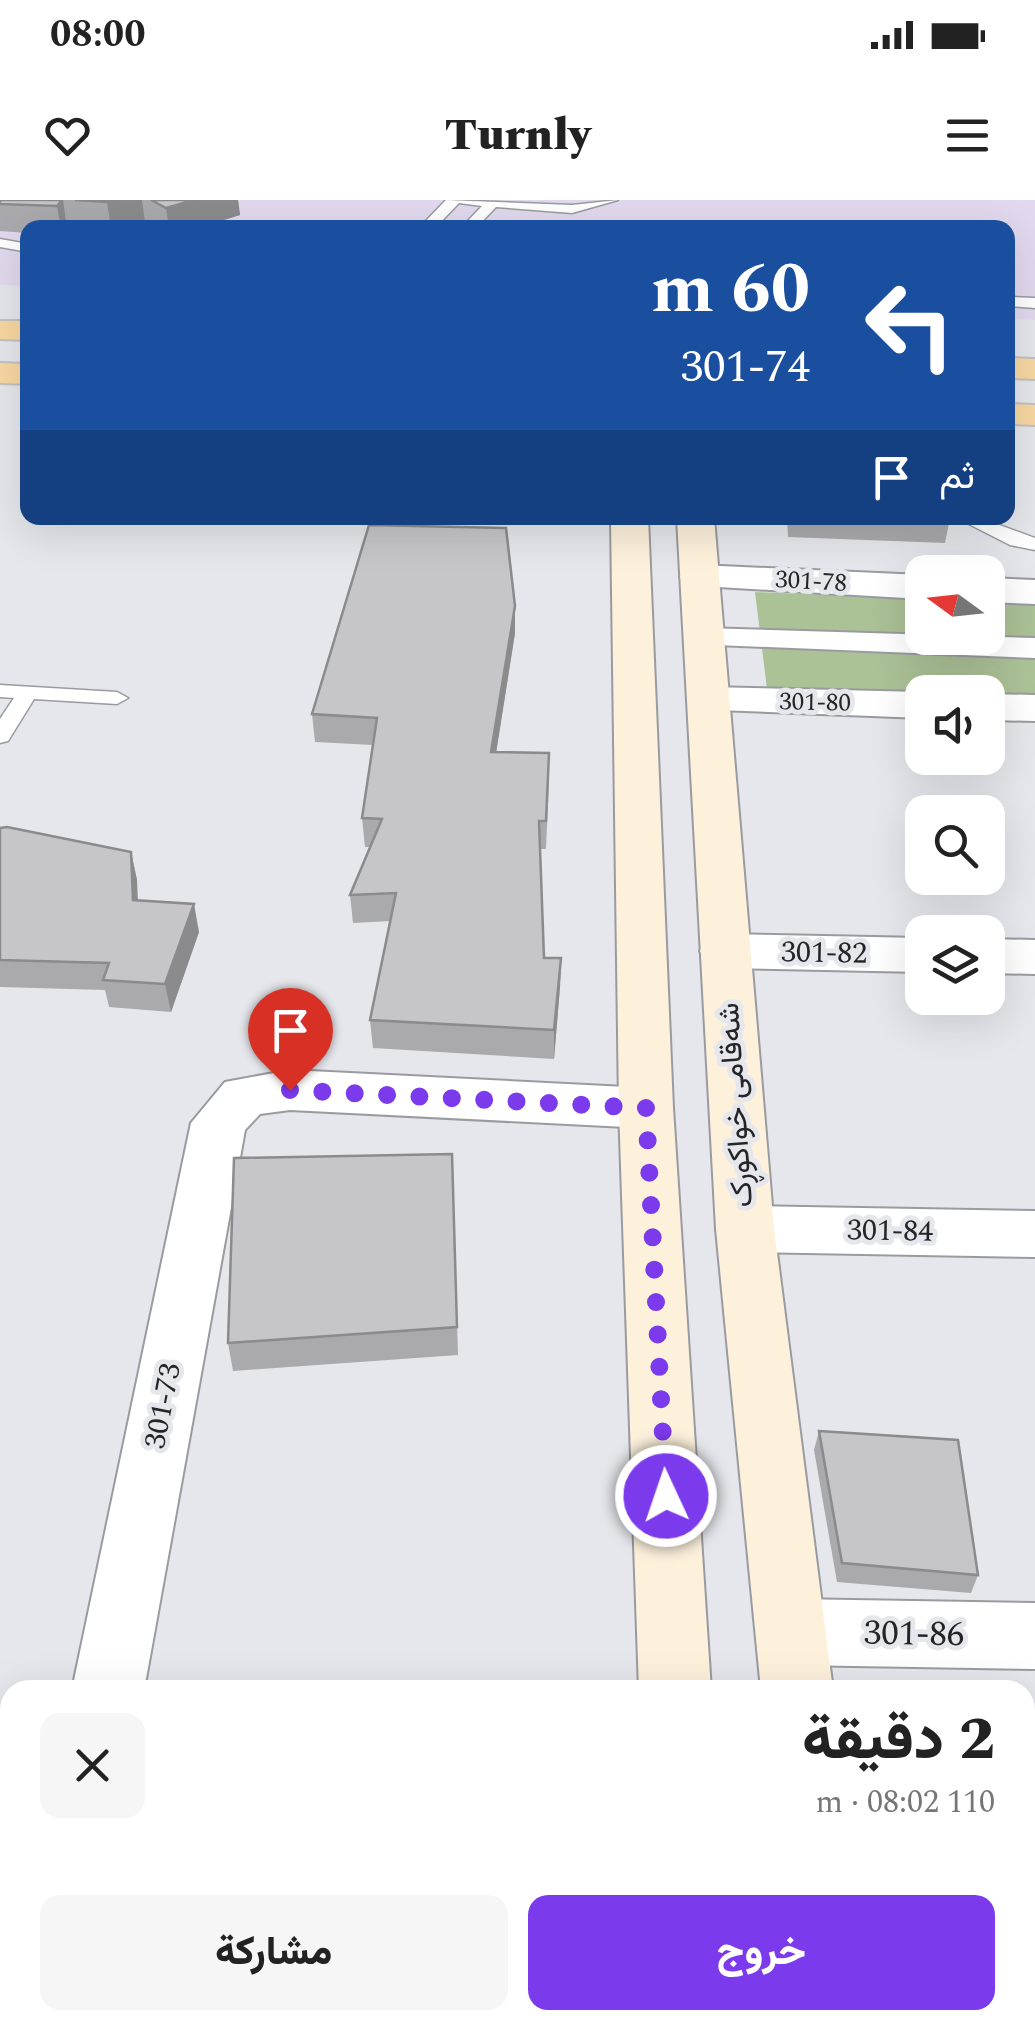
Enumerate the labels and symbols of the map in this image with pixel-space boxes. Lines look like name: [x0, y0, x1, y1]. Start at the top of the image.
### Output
north arrow: [905, 555, 1005, 655]
street label: 301-78: [774, 561, 848, 603]
street label: 301-80: [779, 683, 851, 723]
street label: 301-82: [780, 929, 868, 977]
pin: [248, 988, 333, 1091]
street label: شەقامی خواکوڕک: [706, 1001, 766, 1209]
street label: 301-84: [846, 1207, 934, 1255]
street label: 301-73: [132, 1359, 194, 1453]
position arrow: [614, 1444, 718, 1548]
street label: 301-86: [863, 1607, 965, 1661]

